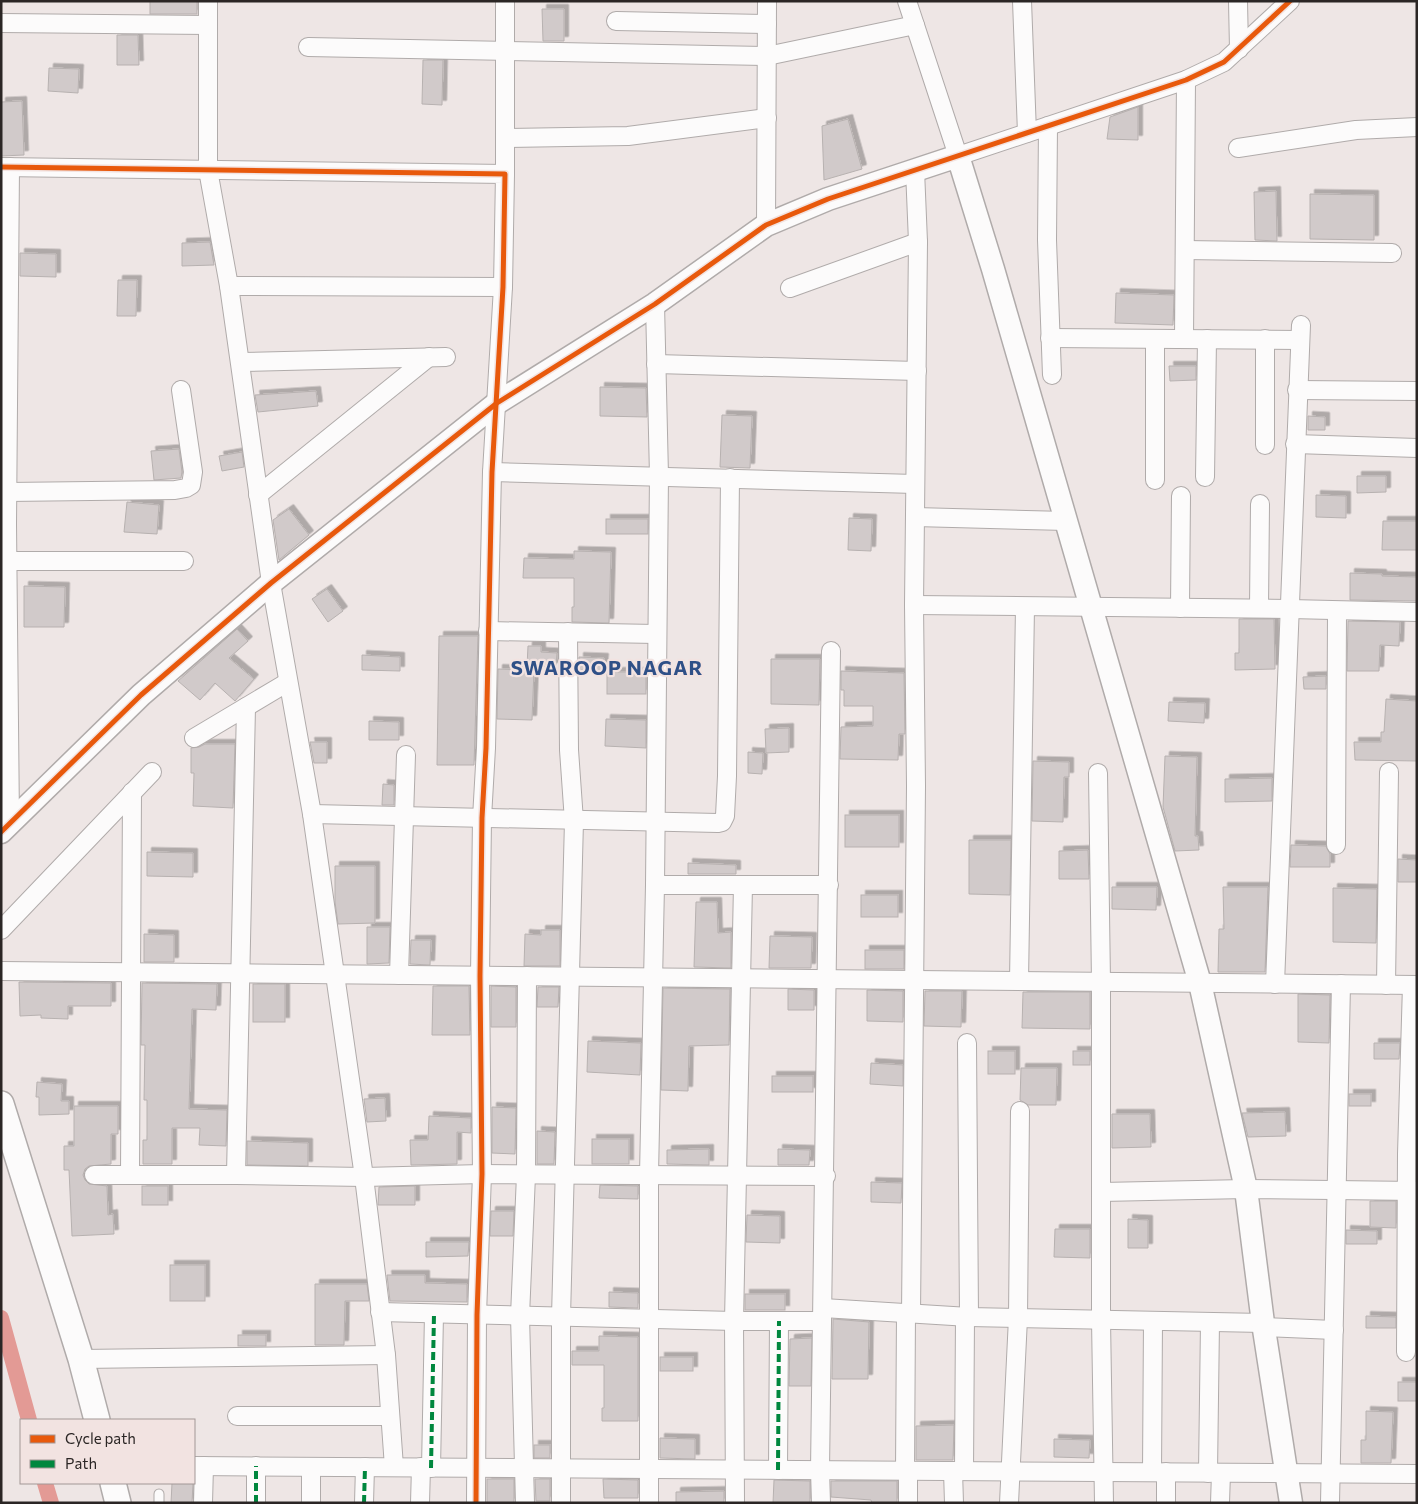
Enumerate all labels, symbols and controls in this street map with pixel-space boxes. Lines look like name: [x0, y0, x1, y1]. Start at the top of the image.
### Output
district label: SWAROOP NAGAR: [511, 655, 703, 679]
legend: [20, 1419, 195, 1484]
text: Cycle path: [65, 1429, 136, 1447]
text: Path: [65, 1454, 97, 1472]

